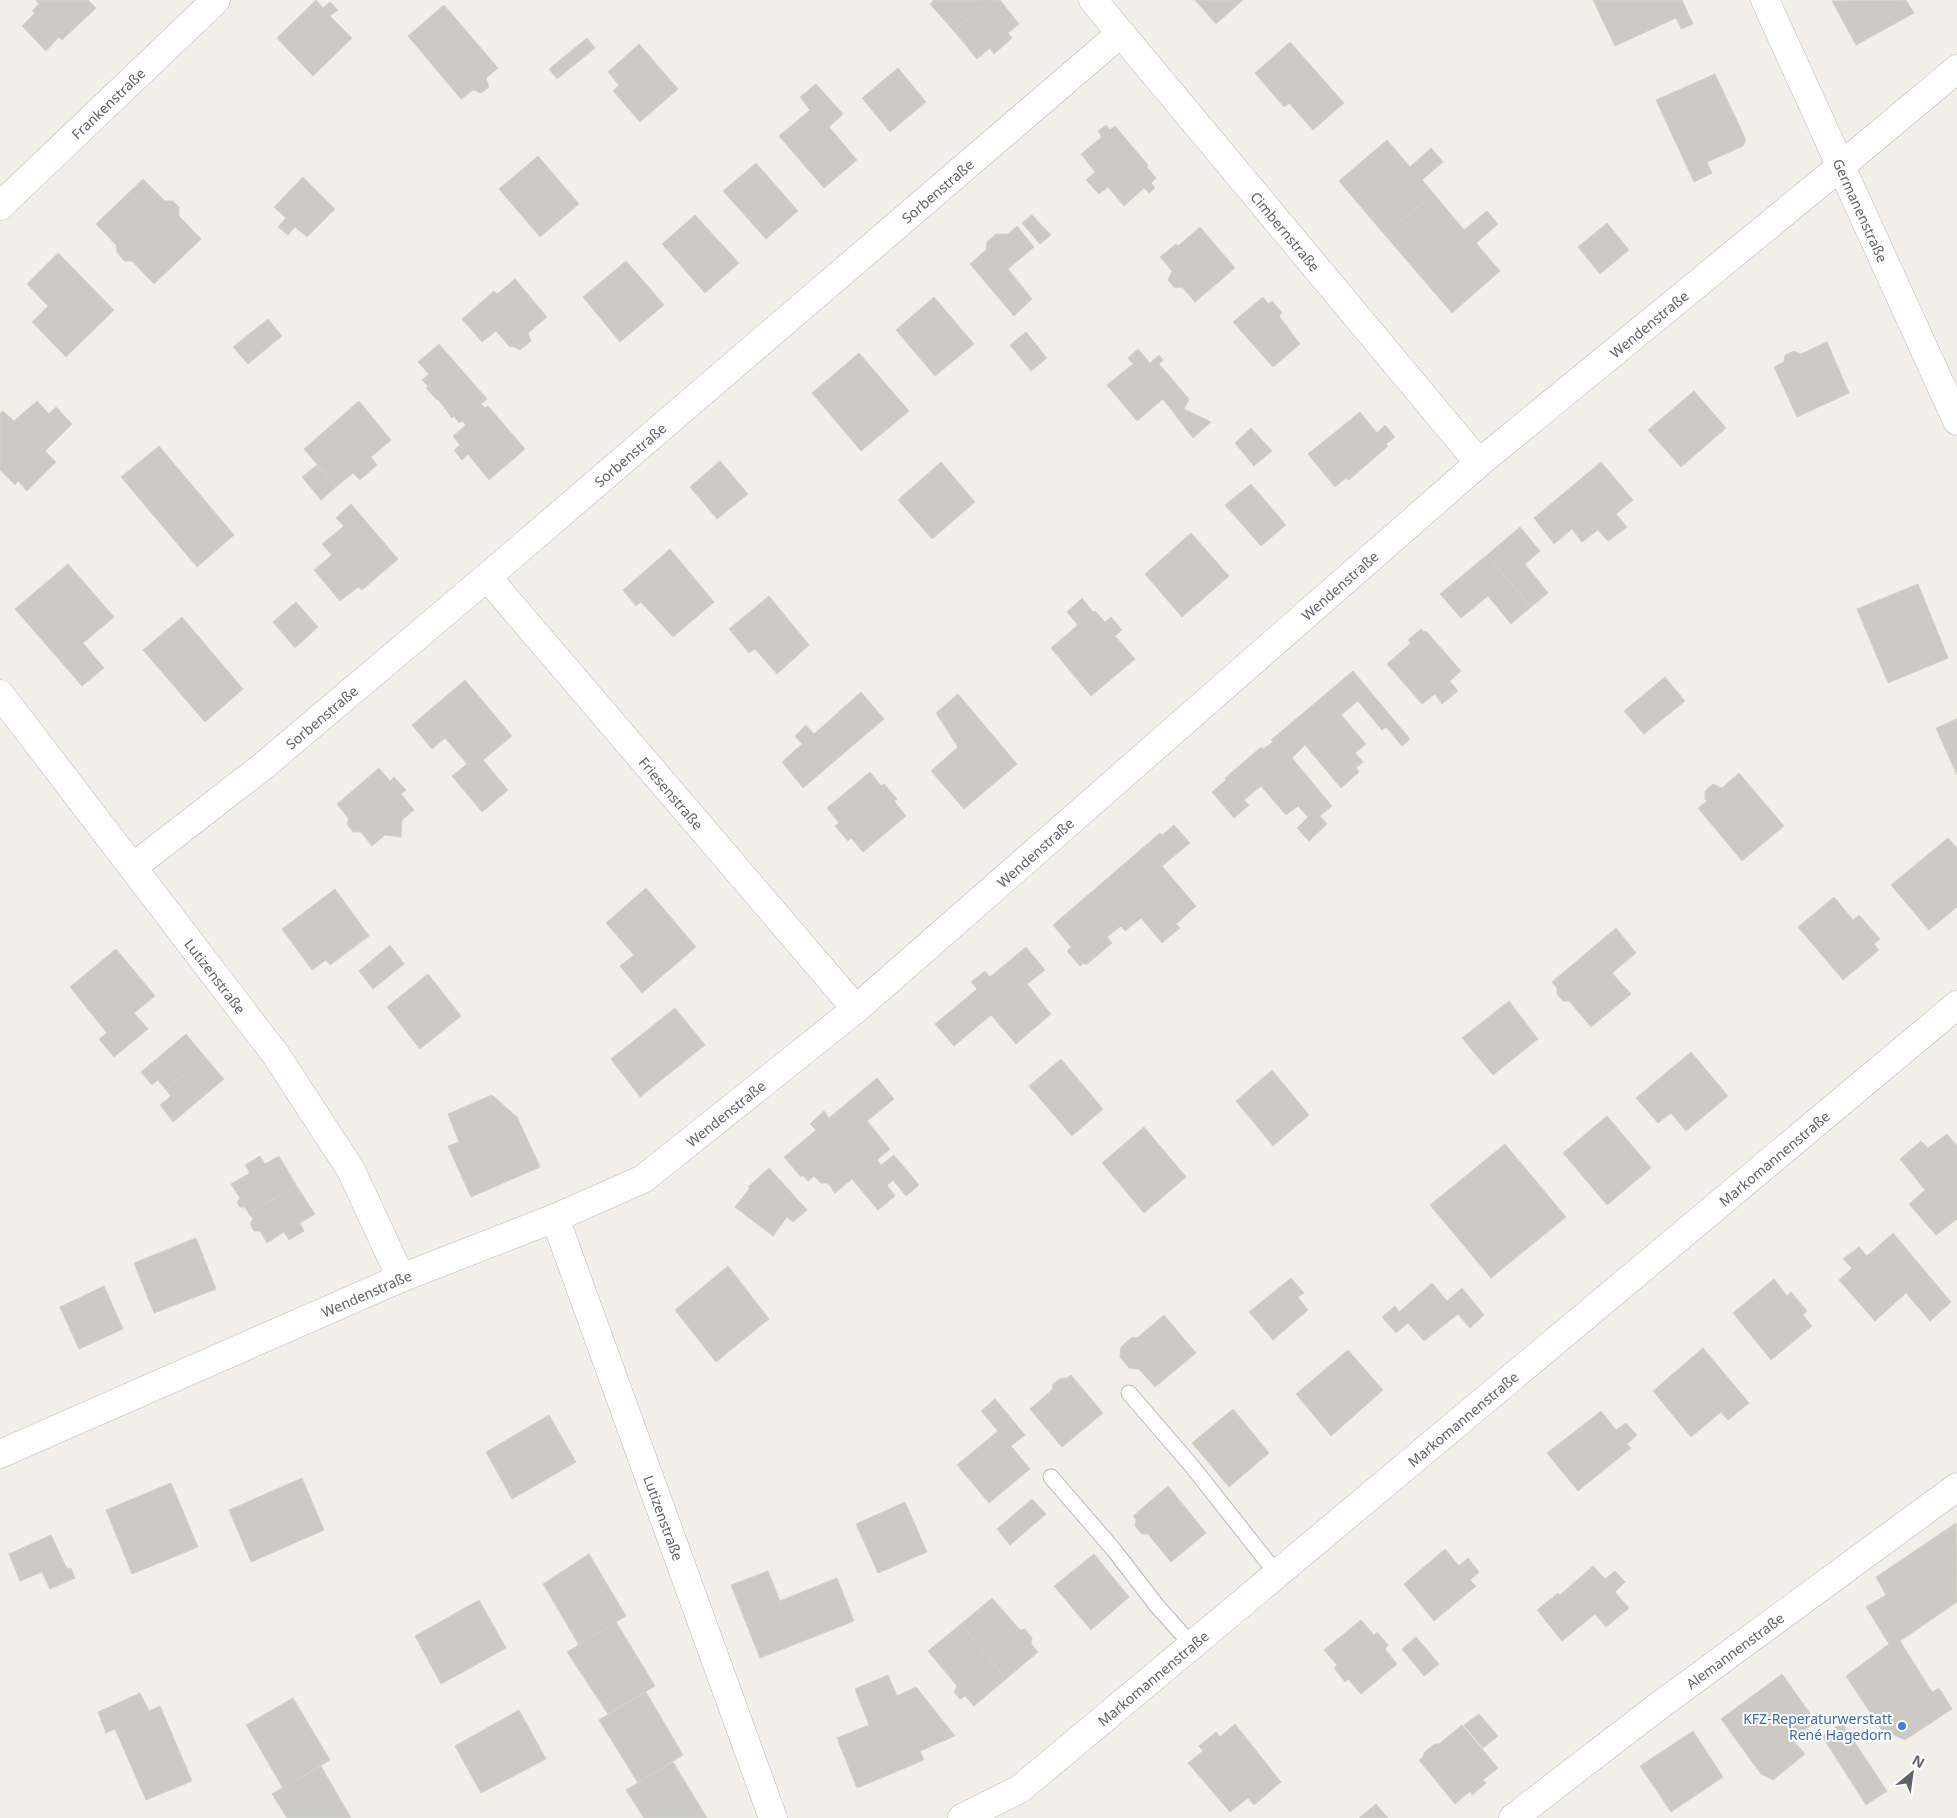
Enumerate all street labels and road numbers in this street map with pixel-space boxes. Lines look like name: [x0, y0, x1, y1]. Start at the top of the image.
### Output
street label: Frankenstraße: [67, 63, 149, 143]
street label: Sorbenstraße: [897, 154, 977, 227]
street label: Germanenstraße: [1829, 155, 1893, 265]
street label: Cimbernstraße: [1247, 187, 1325, 275]
street label: Wendenstraße: [1605, 286, 1692, 362]
street label: Sorbenstraße: [590, 418, 670, 491]
street label: Wendenstraße: [1297, 546, 1382, 624]
street label: Sorbenstraße: [281, 681, 362, 753]
street label: Friesenstraße: [635, 753, 708, 833]
street label: Wendenstraße: [992, 813, 1078, 891]
street label: Lutizenstraße: [181, 935, 250, 1018]
street label: Wendenstraße: [682, 1076, 769, 1151]
street label: Markomannenstraße: [1715, 1106, 1834, 1210]
street label: Wendenstraße: [318, 1265, 414, 1321]
street label: Markomannenstraße: [1403, 1367, 1522, 1471]
street label: Lutizenstraße: [640, 1472, 688, 1563]
street label: Alemannenstraße: [1682, 1608, 1788, 1693]
street label: Markomannenstraße: [1093, 1626, 1212, 1730]

